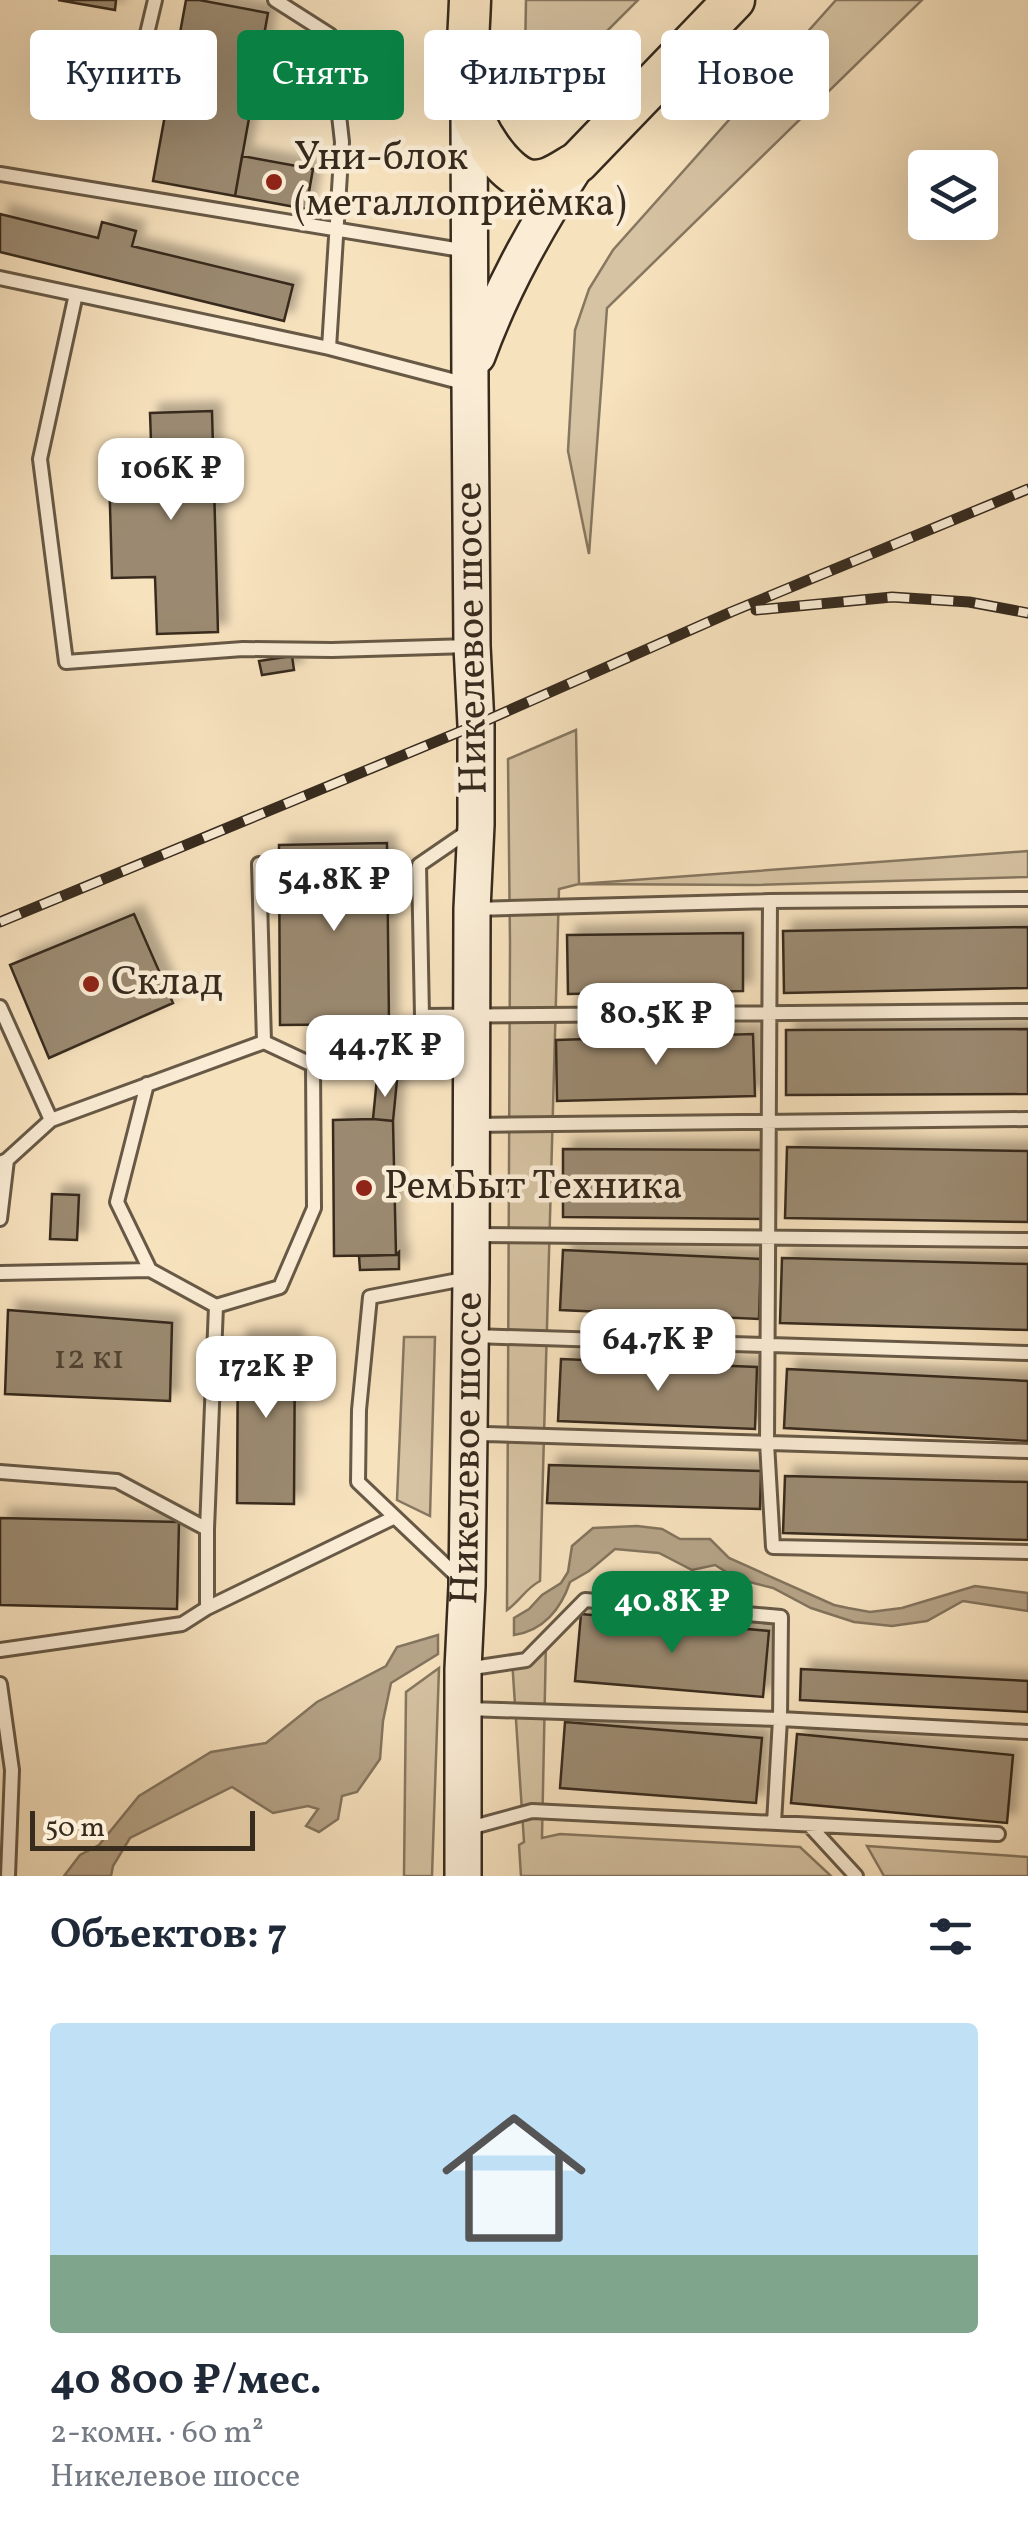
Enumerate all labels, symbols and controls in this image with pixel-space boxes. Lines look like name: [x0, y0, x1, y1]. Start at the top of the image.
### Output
chip: Купить: [30, 30, 217, 120]
chip: Снять: [237, 30, 404, 120]
chip: Фильтры: [424, 30, 641, 120]
chip: Новое: [661, 30, 829, 120]
place label: Уни-блок (металлоприёмка): [294, 131, 627, 233]
map controls: [908, 150, 998, 240]
button: layers: [908, 150, 998, 240]
marker: Уни-блок (металлоприёмка): [263, 171, 285, 193]
pin: 106K ₽: [90, 438, 252, 523]
text: 106K ₽: [120, 448, 222, 492]
street label: Никелевое шоссе: [442, 481, 504, 795]
pin: 54.8K ₽: [242, 849, 426, 934]
text: 54.8K ₽: [278, 859, 390, 903]
place label: Склад: [111, 956, 223, 1012]
marker: Склад: [80, 973, 102, 995]
pin: 80.5K ₽: [564, 983, 748, 1068]
text: 80.5K ₽: [600, 993, 712, 1037]
pin: 44.7K ₽: [293, 1015, 477, 1100]
text: 44.7K ₽: [328, 1025, 442, 1069]
place label: РемБыт Техника: [384, 1160, 683, 1216]
marker: РемБыт Техника: [353, 1177, 375, 1199]
street label: Никелевое шоссе: [438, 1291, 499, 1606]
pin: 64.7K ₽: [566, 1309, 750, 1394]
text: 64.7K ₽: [602, 1319, 714, 1363]
house number: 12 к1: [53, 1335, 125, 1383]
pin: 172K ₽: [185, 1336, 347, 1421]
text: 172K ₽: [218, 1346, 314, 1390]
pin: 40.8K ₽: [580, 1571, 764, 1656]
text: 40.8K ₽: [614, 1581, 730, 1625]
scale bar: [30, 1806, 255, 1850]
text: 50 m: [45, 1809, 105, 1848]
text: Объектов: 7: [50, 1907, 287, 1966]
icon: filters: [923, 1909, 978, 1964]
icon: home: [424, 2088, 604, 2268]
text: 40 800 ₽/мес.: [50, 2353, 322, 2412]
text: 2-комн. · 60 m²: [50, 2412, 264, 2456]
text: Никелевое шоссе: [50, 2456, 300, 2500]

